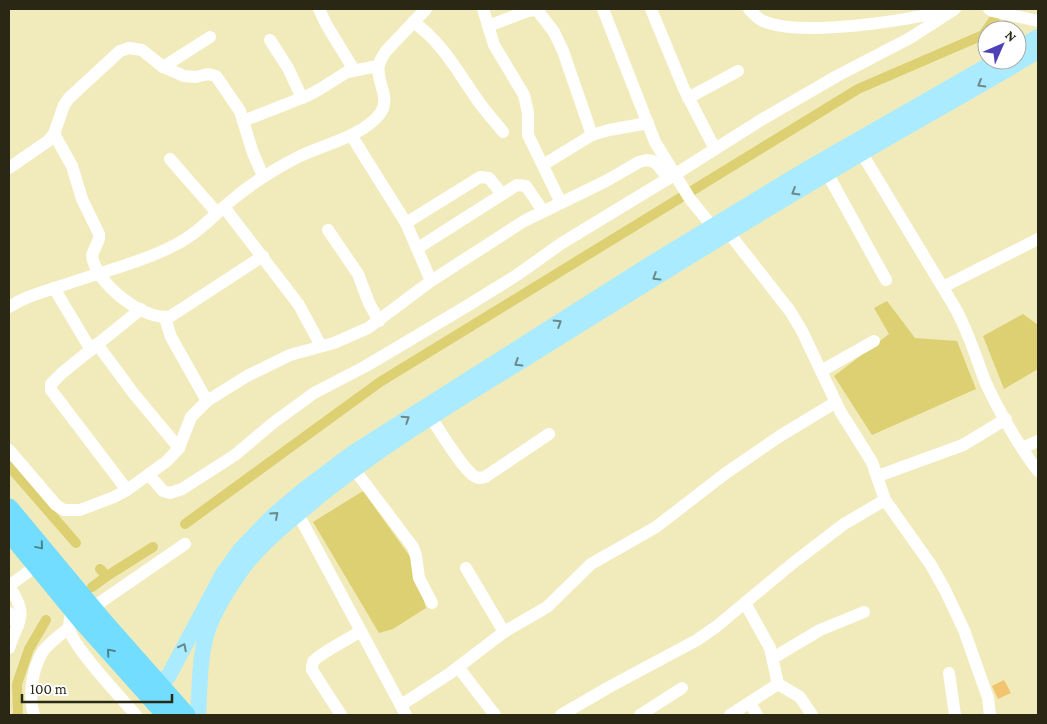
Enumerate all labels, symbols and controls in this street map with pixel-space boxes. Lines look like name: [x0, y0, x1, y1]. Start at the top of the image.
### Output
north arrow: [977, 20, 1027, 70]
text: N: [1002, 27, 1021, 45]
one-way arrow: [977, 78, 986, 88]
one-way arrow: [791, 186, 800, 196]
one-way arrow: [652, 270, 661, 280]
one-way arrow: [553, 319, 562, 329]
one-way arrow: [515, 356, 524, 366]
one-way arrow: [401, 415, 410, 425]
one-way arrow: [270, 511, 279, 520]
one-way arrow: [34, 540, 43, 549]
one-way arrow: [177, 643, 187, 652]
one-way arrow: [107, 649, 116, 658]
scale bar: [22, 672, 172, 704]
text: 100 m: [30, 681, 67, 697]

